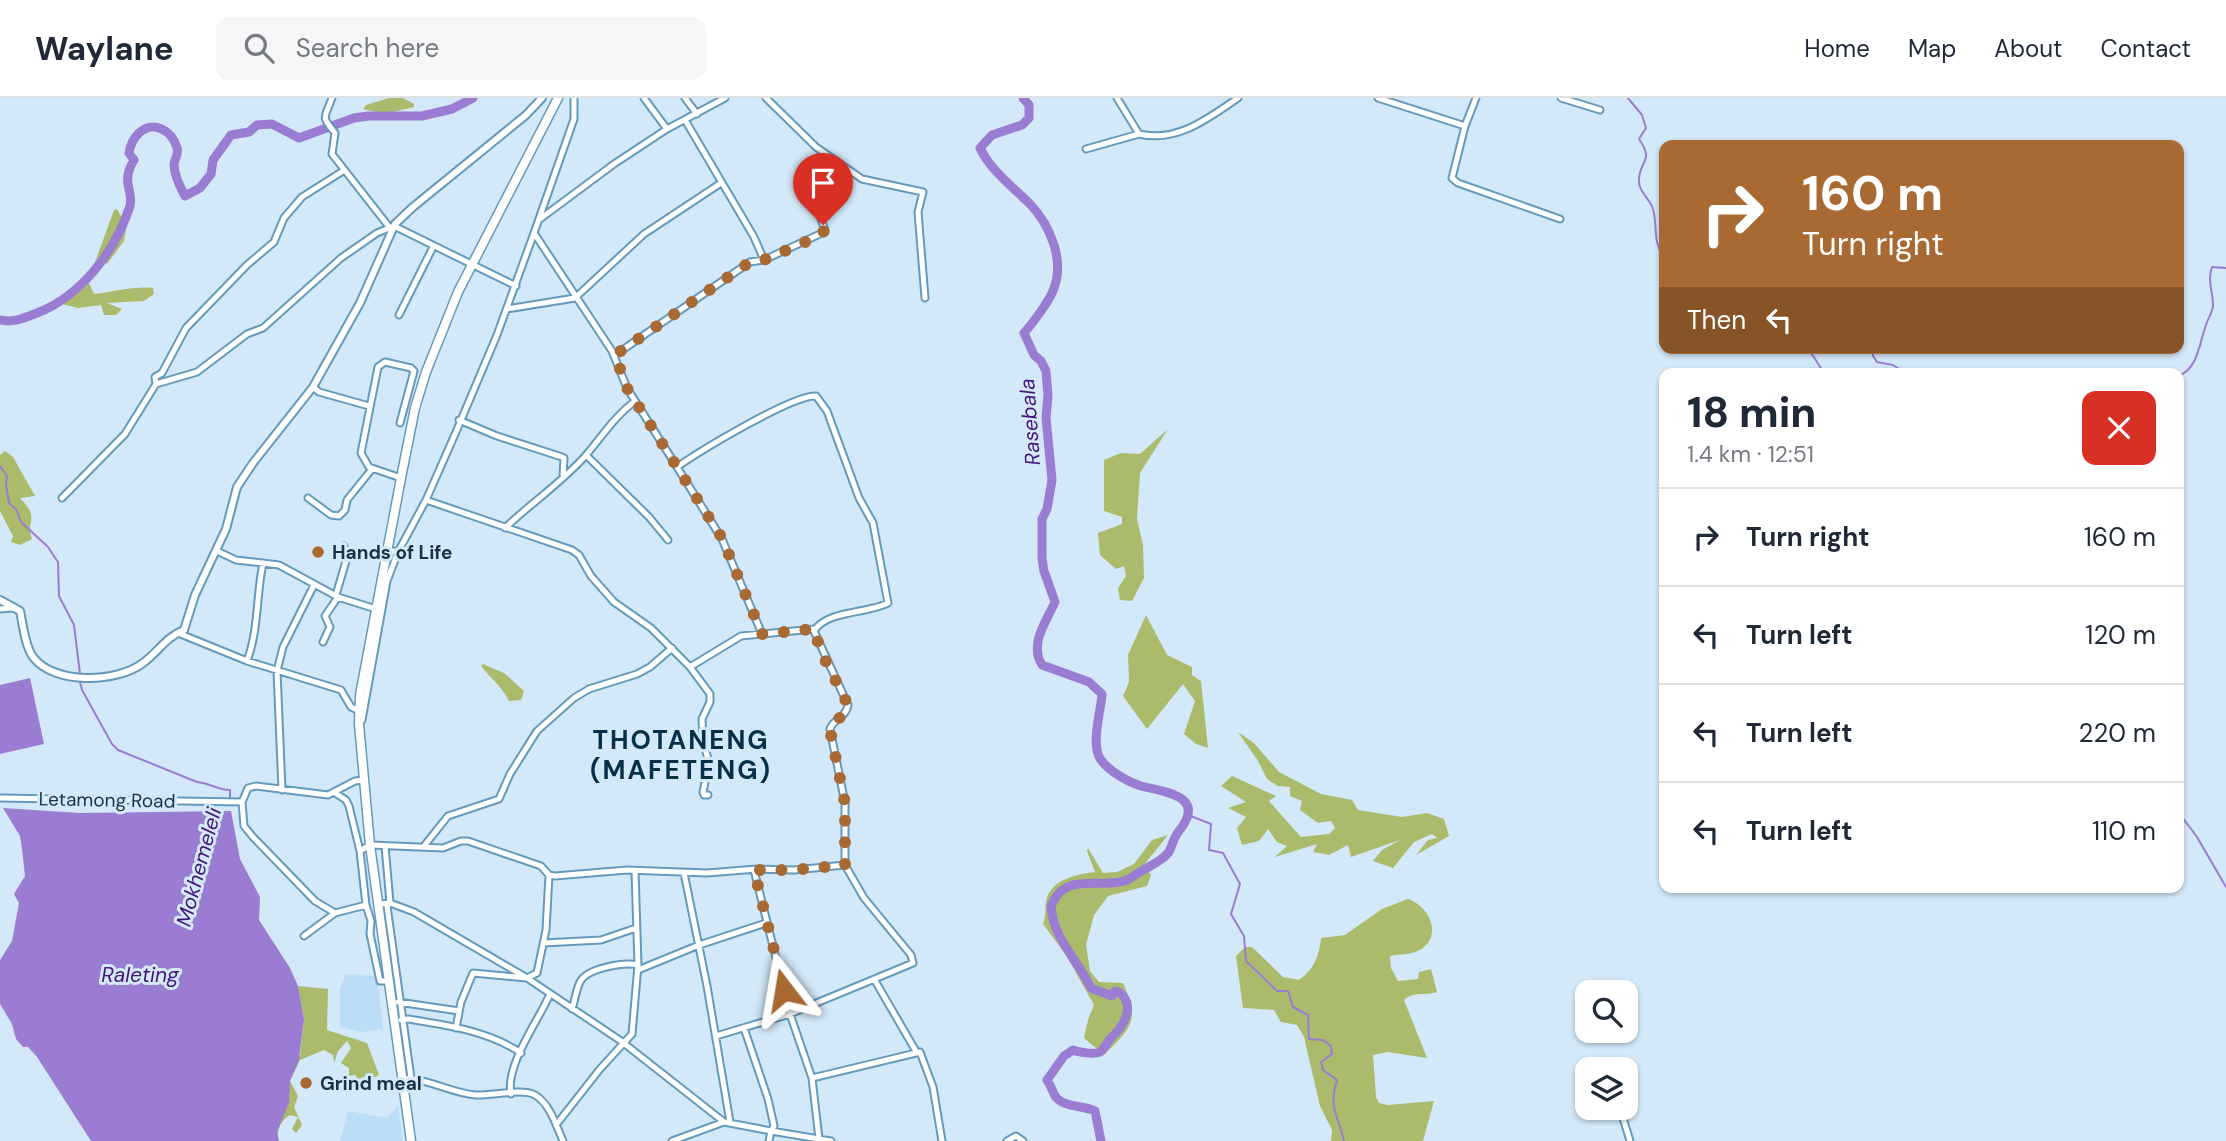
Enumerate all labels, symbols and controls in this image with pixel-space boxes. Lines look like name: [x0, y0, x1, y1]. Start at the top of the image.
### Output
search box: [216, 17, 706, 80]
text: Waylane: [35, 27, 174, 70]
icon: search: [240, 29, 278, 67]
text: Search here: [296, 31, 439, 65]
text: Home: [1804, 33, 1870, 64]
text: Map: [1908, 33, 1956, 64]
text: About: [1994, 33, 2063, 64]
text: Contact: [2101, 33, 2191, 64]
pin: [793, 153, 853, 225]
text: 160 m: [1802, 161, 1943, 225]
icon: arrive: [804, 164, 842, 202]
icon: right: [1687, 168, 1778, 259]
text: Turn right: [1802, 223, 1944, 265]
icon: left: [1760, 301, 1798, 339]
text: Then: [1687, 303, 1746, 337]
water label: Rasebala: [1013, 378, 1047, 466]
text: 18 min: [1687, 385, 1816, 440]
button: close: [2082, 391, 2156, 465]
text: 1.4 km · 12:51: [1687, 439, 1814, 469]
icon: right: [1687, 518, 1725, 556]
text: Turn right: [1746, 520, 1870, 554]
text: 160 m: [2084, 520, 2156, 554]
place label: Hands of Life: [332, 540, 452, 565]
marker: Hands of Life: [310, 544, 326, 560]
icon: left: [1687, 616, 1725, 654]
text: Turn left: [1746, 618, 1853, 652]
text: 120 m: [2085, 618, 2156, 652]
icon: left: [1687, 714, 1725, 752]
text: Turn left: [1746, 716, 1853, 750]
text: 220 m: [2078, 716, 2156, 750]
district label: THOTANENG (MAFETENG): [590, 723, 772, 787]
street label: Letamong Road: [38, 786, 176, 814]
water label: Mokhemeleli: [170, 804, 229, 930]
icon: left: [1687, 812, 1725, 850]
text: Turn left: [1746, 814, 1853, 848]
text: 110 m: [2092, 814, 2156, 848]
position arrow: [747, 953, 821, 1027]
water label: Raleting: [101, 961, 179, 989]
map controls: [1575, 980, 1638, 1120]
button: search: [1575, 980, 1638, 1043]
button: layers: [1575, 1057, 1638, 1120]
place label: Grind meal: [320, 1071, 422, 1096]
marker: Grind meal: [298, 1075, 314, 1091]

